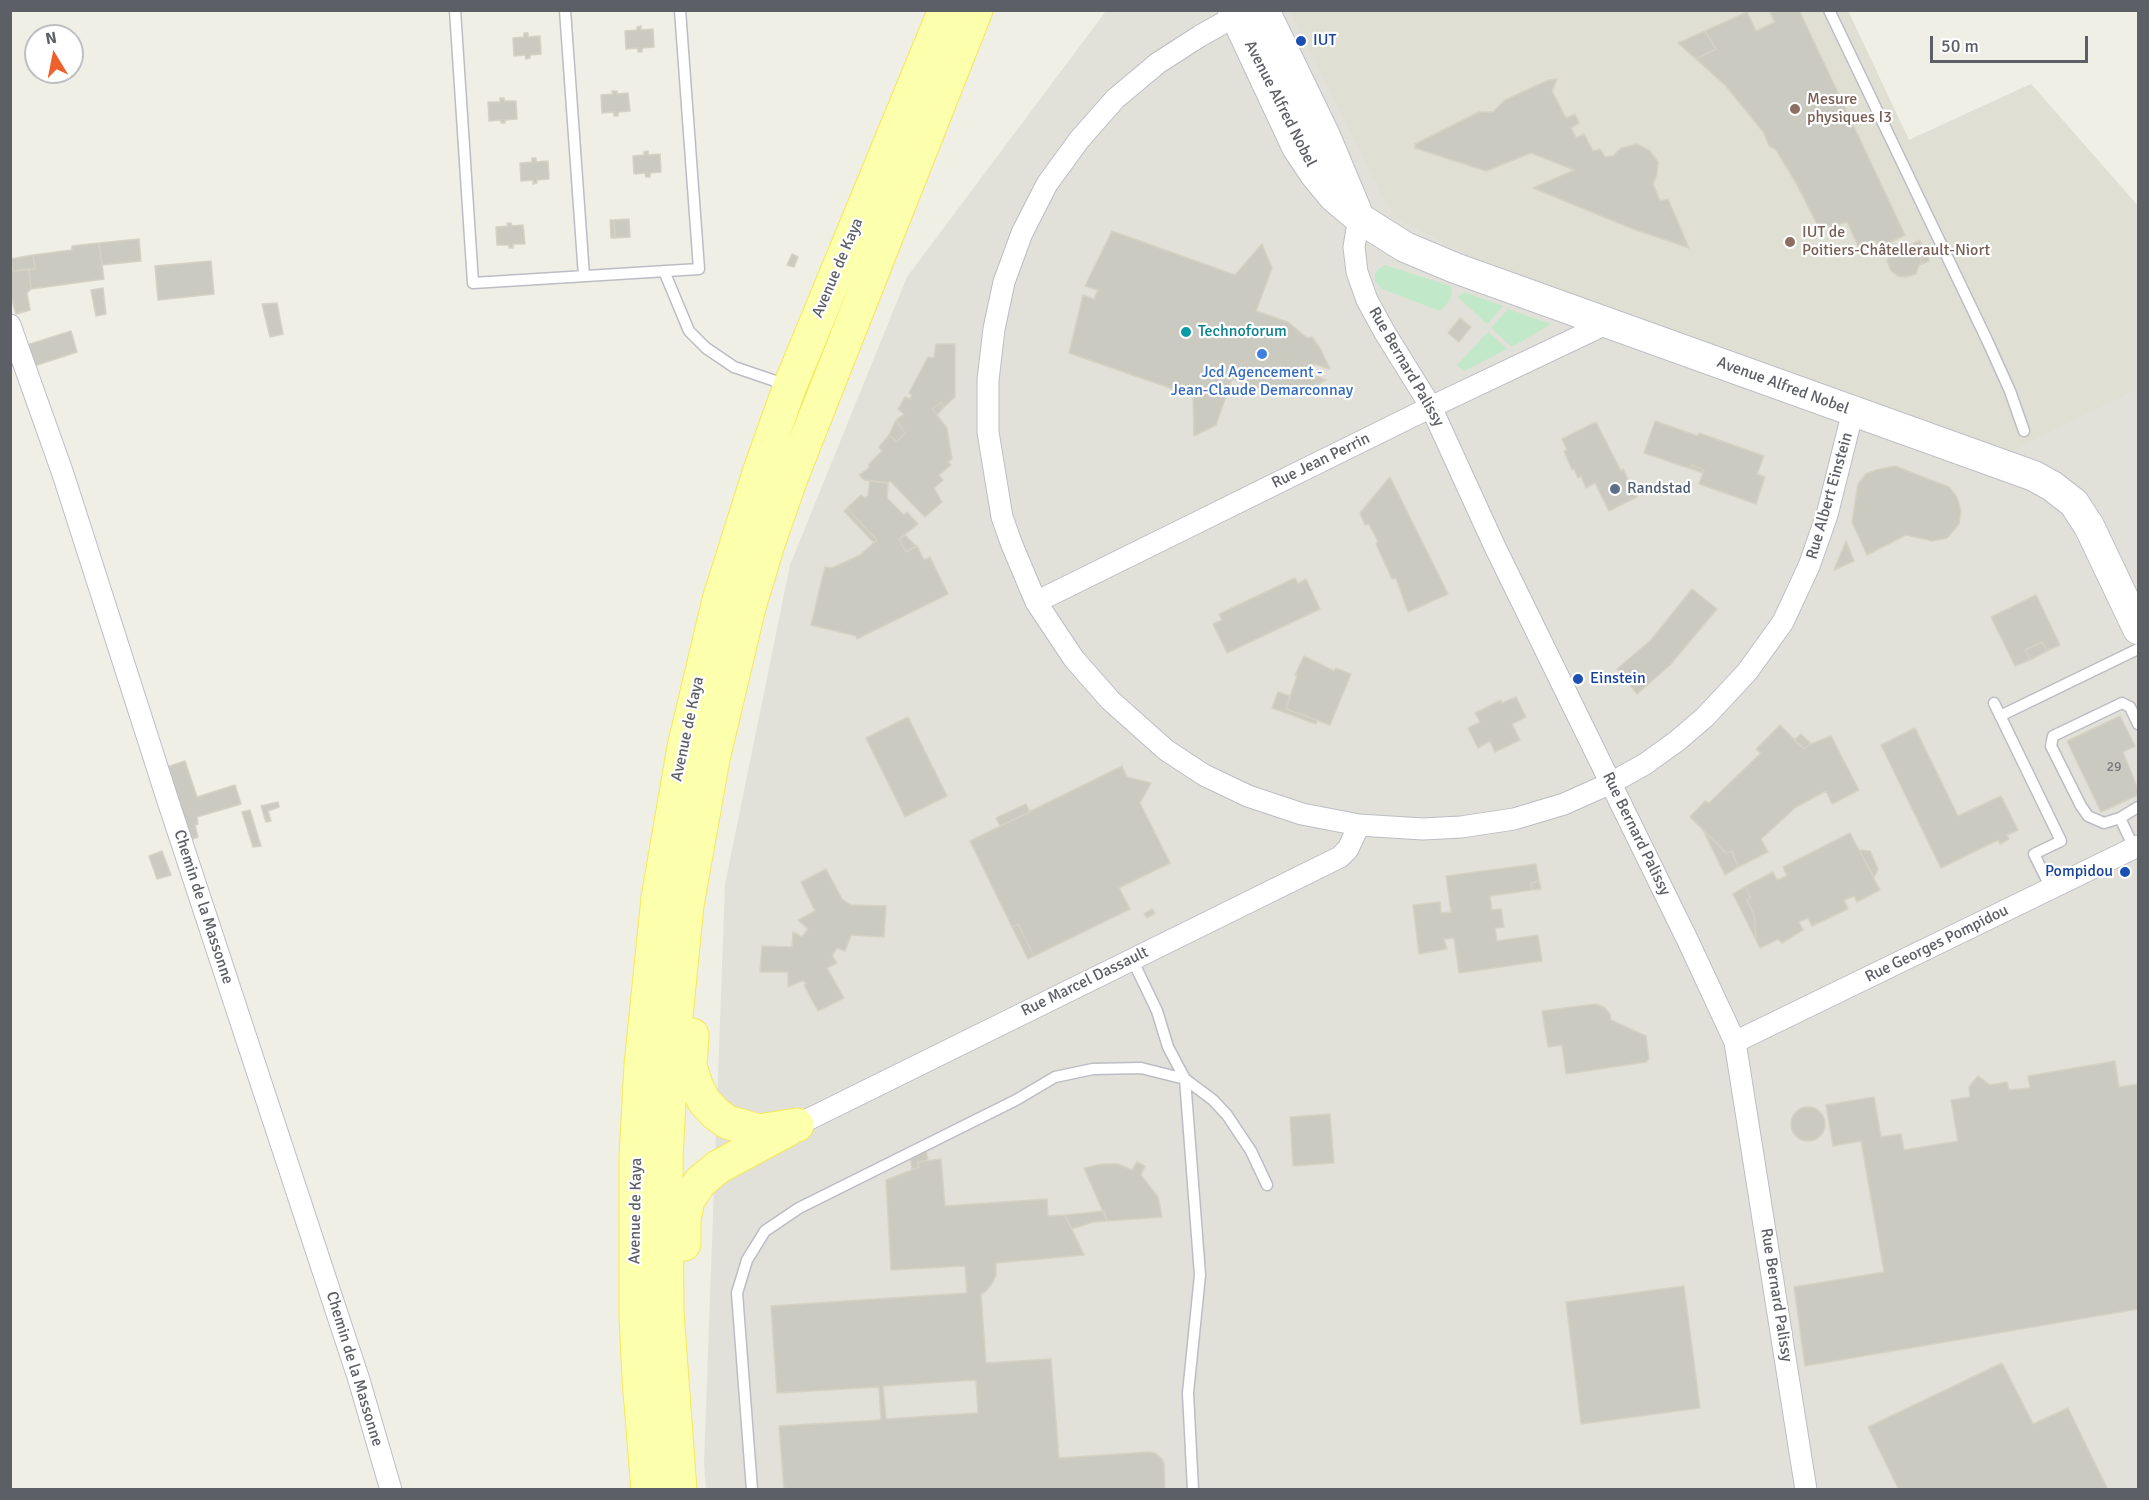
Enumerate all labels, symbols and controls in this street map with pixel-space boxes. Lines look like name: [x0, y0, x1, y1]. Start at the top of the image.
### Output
north arrow: [24, 24, 84, 84]
scale bar: [1933, 24, 2090, 62]
text: N: [44, 27, 58, 49]
place label: IUT: [1313, 31, 1336, 51]
marker: IUT: [1294, 34, 1308, 48]
text: 50 m: [1941, 35, 1979, 57]
street label: Avenue Alfred Nobel: [1240, 38, 1320, 170]
place label: Mesure physiques I3: [1807, 90, 1892, 128]
marker: Mesure physiques I3: [1788, 102, 1802, 116]
street label: Avenue de Kaya: [808, 215, 868, 321]
place label: IUT de Poitiers-Châtellerault-Niort: [1802, 223, 1990, 261]
marker: IUT de Poitiers-Châtellerault-Niort: [1783, 235, 1797, 249]
street label: Rue Bernard Palissy: [1364, 304, 1448, 430]
place label: Technoforum: [1198, 322, 1287, 342]
marker: Technoforum: [1179, 325, 1193, 339]
marker: Jcd Agencement - Jean-Claude Demarconnay: [1255, 347, 1269, 361]
street label: Avenue Alfred Nobel: [1714, 353, 1852, 419]
place label: Jcd Agencement - Jean-Claude Demarconnay: [1171, 363, 1353, 401]
street label: Rue Jean Perrin: [1269, 429, 1373, 493]
street label: Rue Albert Einstein: [1803, 430, 1857, 562]
place label: Randstad: [1627, 479, 1691, 499]
marker: Randstad: [1608, 482, 1622, 496]
place label: Einstein: [1590, 669, 1646, 689]
marker: Einstein: [1571, 672, 1585, 686]
street label: Avenue de Kaya: [668, 675, 708, 783]
house number: 29: [2106, 759, 2122, 775]
street label: Rue Bernard Palissy: [1598, 769, 1674, 899]
street label: Chemin de la Massonne: [169, 828, 237, 986]
place label: Pompidou: [2045, 862, 2113, 882]
marker: Pompidou: [2118, 865, 2132, 879]
street label: Rue Georges Pompidou: [1862, 901, 2012, 987]
street label: Rue Marcel Dassault: [1018, 943, 1152, 1021]
street label: Avenue de Kaya: [625, 1158, 647, 1264]
street label: Rue Bernard Palissy: [1756, 1227, 1796, 1363]
street label: Chemin de la Massonne: [321, 1289, 387, 1449]

